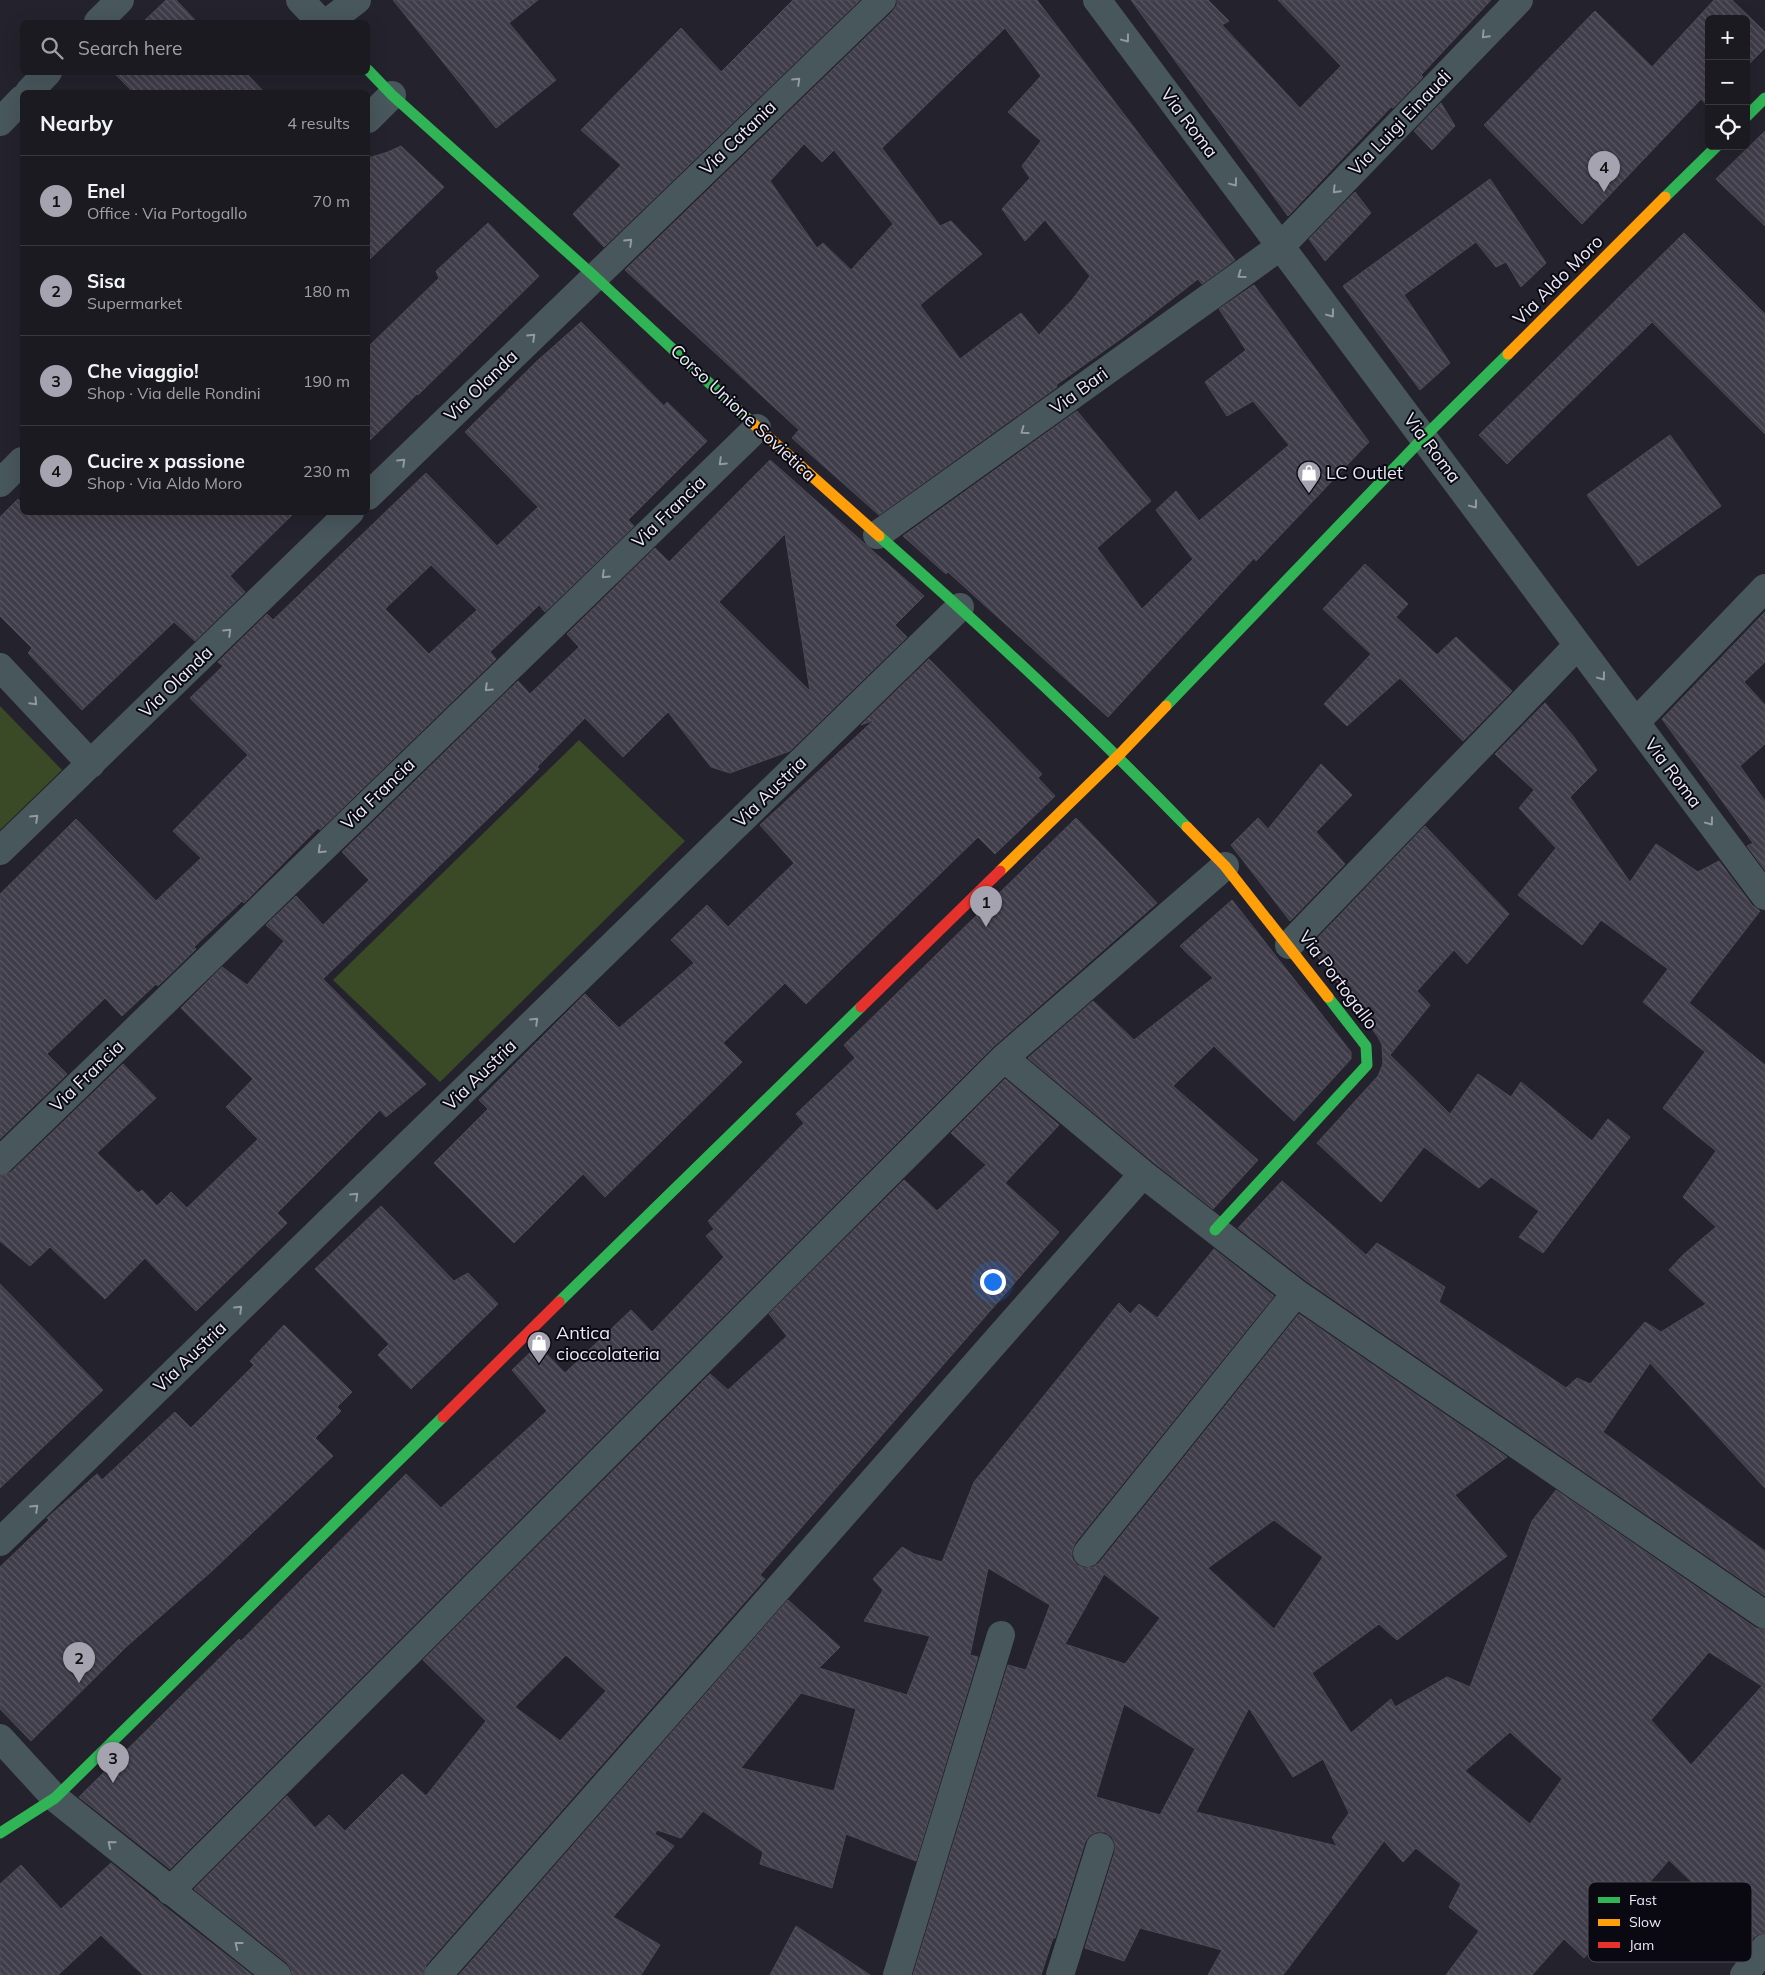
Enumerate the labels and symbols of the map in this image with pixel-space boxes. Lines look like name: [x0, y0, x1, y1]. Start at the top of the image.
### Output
one-way arrow: [1482, 29, 1491, 38]
one-way arrow: [1121, 33, 1129, 42]
street label: Via Luigi Einaudi: [1343, 65, 1456, 180]
one-way arrow: [792, 78, 801, 87]
street label: Via Roma: [1156, 83, 1223, 162]
street label: Via Catania: [694, 95, 781, 180]
pin: 4: [1588, 151, 1620, 192]
one-way arrow: [1228, 177, 1237, 187]
one-way arrow: [1333, 184, 1342, 193]
street label: Via Aldo Moro: [1508, 230, 1608, 330]
one-way arrow: [624, 239, 633, 248]
one-way arrow: [1237, 269, 1247, 278]
one-way arrow: [1325, 308, 1334, 318]
one-way arrow: [526, 333, 535, 342]
street label: Corso Unione Sovietica: [666, 339, 821, 486]
street label: Via Olanda: [439, 345, 522, 426]
street label: Via Bari: [1045, 362, 1112, 419]
street label: Via Roma: [1399, 408, 1466, 487]
one-way arrow: [1021, 425, 1030, 433]
one-way arrow: [718, 456, 727, 465]
one-way arrow: [397, 459, 406, 468]
shop icon: LC Outlet: [1296, 460, 1322, 494]
place label: LC Outlet: [1326, 461, 1403, 484]
street label: Via Francia: [627, 471, 710, 553]
one-way arrow: [1468, 499, 1477, 509]
one-way arrow: [602, 569, 611, 578]
one-way arrow: [222, 629, 231, 638]
street label: Via Olanda: [134, 641, 217, 722]
one-way arrow: [1596, 671, 1605, 681]
one-way arrow: [485, 682, 494, 691]
one-way arrow: [28, 696, 37, 705]
street label: Via Roma: [1640, 733, 1707, 812]
street label: Via Austria: [728, 751, 811, 832]
street label: Via Francia: [336, 753, 419, 835]
one-way arrow: [30, 815, 39, 824]
one-way arrow: [1704, 816, 1712, 825]
one-way arrow: [318, 844, 327, 853]
pin: 1: [970, 886, 1002, 927]
street label: Via Portogallo: [1294, 926, 1383, 1034]
one-way arrow: [529, 1018, 538, 1027]
street label: Via Austria: [438, 1034, 521, 1115]
street label: Via Francia: [45, 1035, 128, 1117]
one-way arrow: [350, 1193, 359, 1202]
your location: [980, 1269, 1006, 1295]
one-way arrow: [233, 1306, 242, 1315]
street label: Via Austria: [148, 1316, 231, 1397]
place label: Antica cioccolateria: [556, 1321, 660, 1365]
shop icon: Antica cioccolateria: [526, 1330, 552, 1364]
one-way arrow: [29, 1505, 38, 1514]
pin: 2: [63, 1642, 95, 1683]
pin: 3: [97, 1742, 129, 1783]
one-way arrow: [108, 1841, 117, 1849]
legend: [1588, 1882, 1752, 1962]
text: Fast: [1629, 1891, 1657, 1909]
text: Slow: [1629, 1913, 1661, 1931]
text: Jam: [1629, 1936, 1654, 1954]
one-way arrow: [235, 1941, 244, 1950]

